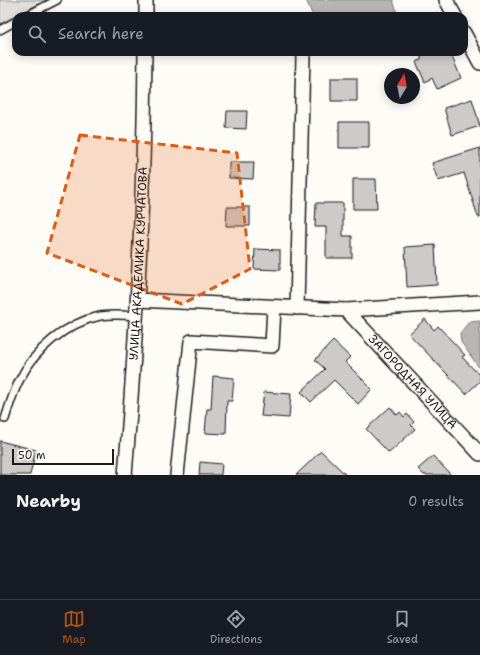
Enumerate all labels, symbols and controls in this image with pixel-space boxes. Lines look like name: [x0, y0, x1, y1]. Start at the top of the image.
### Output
search box: [12, 12, 468, 56]
icon: search: [26, 23, 48, 45]
text: Search here: [58, 24, 144, 44]
north arrow: [384, 68, 420, 104]
street label: УЛИЦА АКАДЕМИКА КУРЧАТОВА: [126, 166, 151, 361]
street label: ЗАГОРОДНАЯ УЛИЦА: [365, 331, 461, 433]
scale bar: [12, 447, 114, 466]
text: 50 m: [18, 448, 46, 463]
text: Nearby: [16, 490, 81, 512]
text: 0 results: [408, 493, 464, 510]
tab: Map: [62, 608, 86, 647]
tab: Directions: [210, 608, 262, 647]
tab: Saved: [387, 608, 418, 647]

